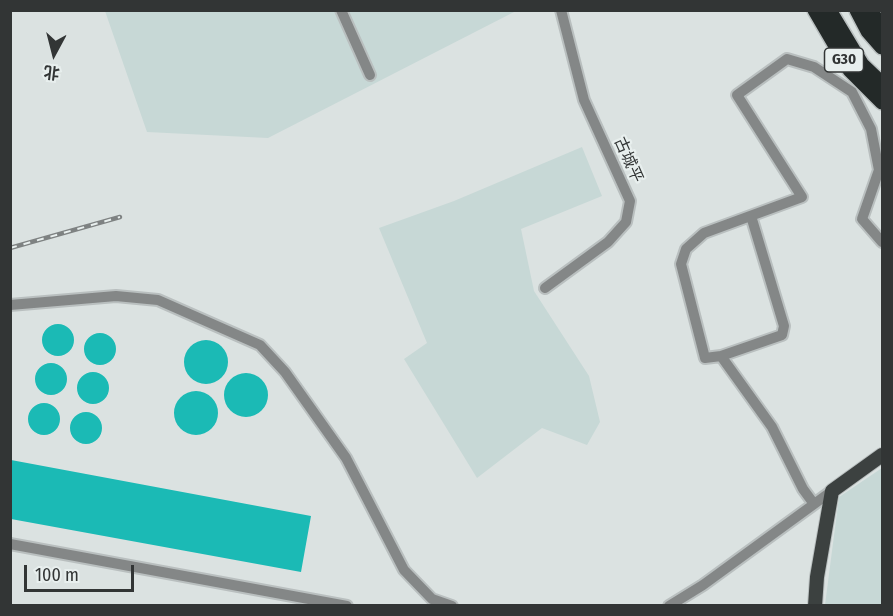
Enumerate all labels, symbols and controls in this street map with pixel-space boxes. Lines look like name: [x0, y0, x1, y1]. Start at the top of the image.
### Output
north arrow: [24, 24, 84, 84]
road number: G30: [824, 48, 864, 72]
text: 北: [43, 62, 61, 83]
street label: 古城平: [609, 134, 647, 186]
scale bar: [27, 553, 136, 591]
text: 100 m: [35, 564, 79, 586]

